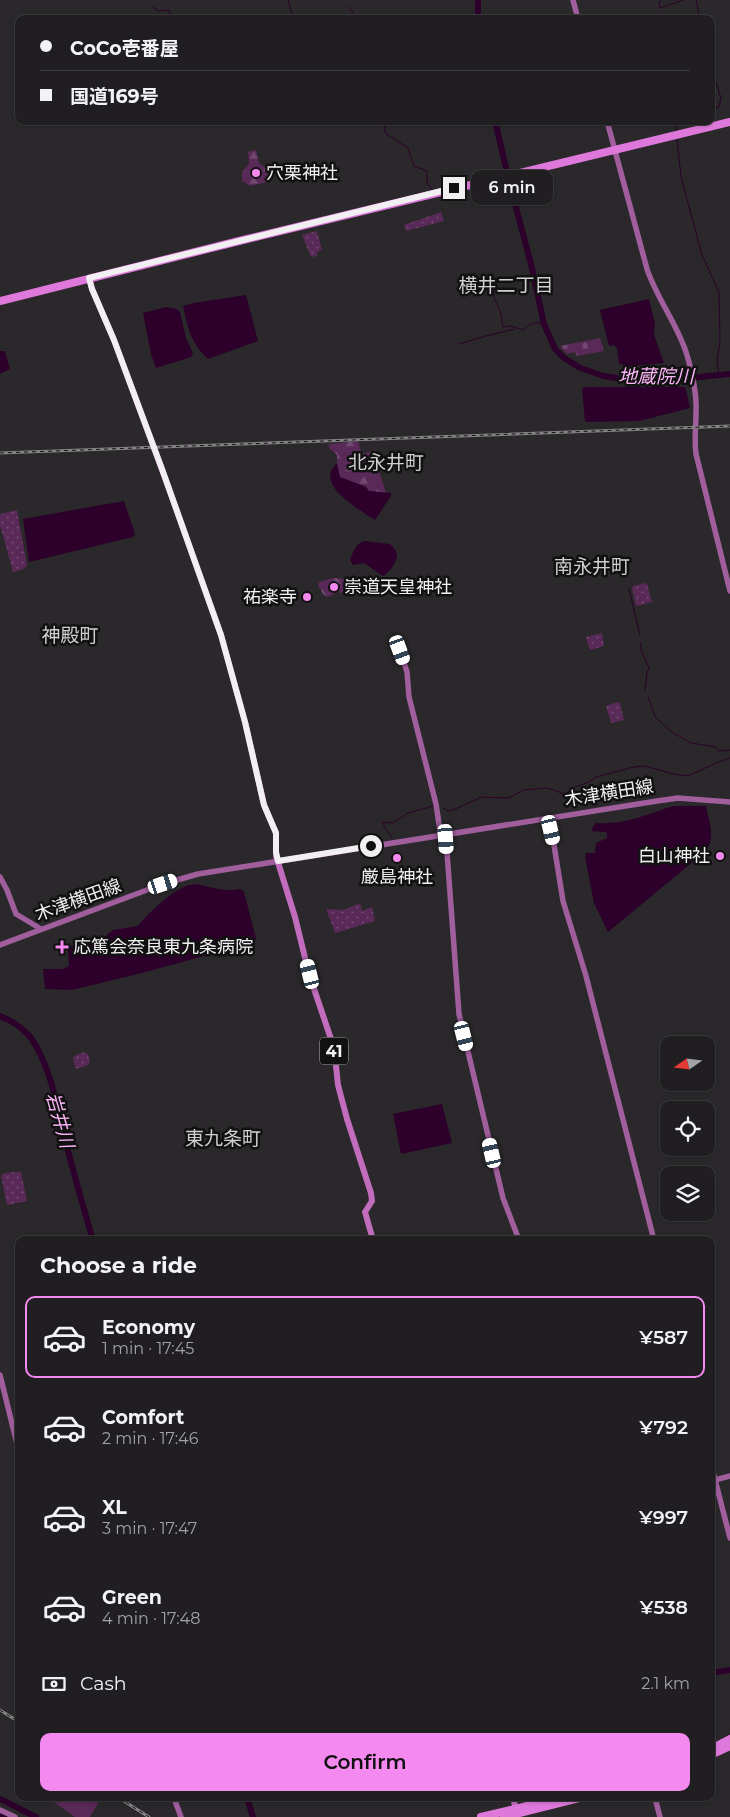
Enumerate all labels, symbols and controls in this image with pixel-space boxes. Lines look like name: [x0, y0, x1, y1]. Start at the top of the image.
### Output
text: CoCo壱番屋: [70, 37, 179, 60]
text: 国道169号: [70, 85, 159, 108]
place label: 穴栗神社: [266, 162, 338, 184]
marker: 穴栗神社: [250, 167, 262, 179]
callout: 6 min: [472, 170, 554, 206]
route end: [443, 177, 465, 199]
text: 6 min: [489, 178, 535, 197]
district label: 横井二丁目: [458, 274, 554, 297]
water label: 地蔵院川: [618, 365, 696, 388]
district label: 北永井町: [348, 451, 424, 474]
district label: 南永井町: [554, 555, 630, 578]
place label: 崇道天皇神社: [344, 576, 452, 598]
marker: 崇道天皇神社: [328, 581, 340, 593]
place label: 祐楽寺: [243, 586, 297, 608]
marker: 祐楽寺: [301, 591, 313, 603]
district label: 神殿町: [41, 624, 99, 647]
car: [387, 633, 412, 667]
street label: 木津横田線: [563, 775, 655, 811]
car: [540, 814, 561, 846]
car: [437, 824, 454, 854]
route start: [360, 835, 382, 857]
place label: 白山神社: [638, 845, 710, 867]
marker: 白山神社: [714, 850, 726, 862]
marker: 厳島神社: [391, 852, 403, 864]
place label: 厳島神社: [361, 866, 433, 888]
car: [146, 872, 179, 896]
street label: 木津横田線: [32, 874, 124, 926]
place label: 応篤会奈良東九条病院: [73, 936, 253, 958]
marker: 応篤会奈良東九条病院: [55, 940, 69, 954]
car: [299, 958, 320, 990]
car: [453, 1020, 474, 1052]
north arrow: [660, 1036, 715, 1091]
map controls: [660, 1036, 715, 1221]
road number: 41: [320, 1038, 348, 1064]
water label: 岩井川: [41, 1089, 79, 1152]
button: locate: [660, 1101, 715, 1156]
district label: 東九条町: [185, 1127, 261, 1150]
car: [481, 1137, 502, 1169]
button: layers: [660, 1166, 715, 1221]
text: Choose a ride: [40, 1252, 197, 1279]
icon: car: [42, 1315, 87, 1360]
text: Economy: [102, 1316, 195, 1339]
text: ¥587: [639, 1326, 688, 1349]
text: 1 min · 17:45: [102, 1339, 194, 1358]
icon: car: [42, 1405, 87, 1450]
text: Comfort: [102, 1406, 184, 1429]
text: ¥792: [639, 1416, 688, 1439]
text: 2 min · 17:46: [102, 1429, 198, 1448]
icon: car: [42, 1495, 87, 1540]
text: XL: [102, 1496, 127, 1519]
text: ¥997: [639, 1506, 688, 1529]
text: 3 min · 17:47: [102, 1519, 197, 1538]
icon: car: [42, 1585, 87, 1630]
text: Green: [102, 1586, 162, 1609]
text: ¥538: [640, 1596, 688, 1619]
text: 4 min · 17:48: [102, 1609, 201, 1628]
icon: cash: [40, 1670, 68, 1698]
text: Cash: [80, 1672, 127, 1695]
text: 2.1 km: [641, 1674, 690, 1693]
button: Confirm: [40, 1733, 690, 1791]

